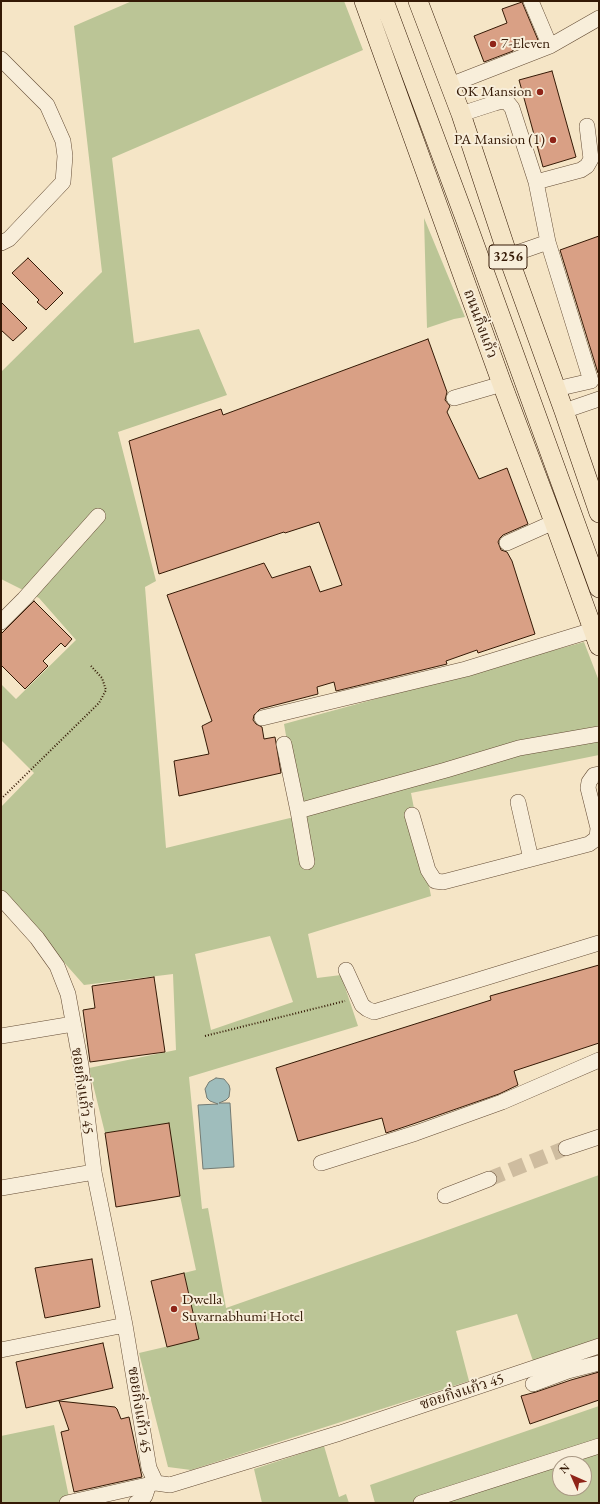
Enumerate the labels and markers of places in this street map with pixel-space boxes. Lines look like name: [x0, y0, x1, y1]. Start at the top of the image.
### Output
place label: 7-Eleven: [501, 35, 550, 53]
marker: 7-Eleven: [488, 39, 498, 49]
place label: OK Mansion: [456, 83, 532, 101]
marker: OK Mansion: [535, 87, 545, 97]
place label: PA Mansion (1): [454, 131, 545, 149]
marker: PA Mansion (1): [548, 135, 558, 145]
place label: Dwella Suvarnabhumi Hotel: [182, 1291, 303, 1326]
marker: Dwella Suvarnabhumi Hotel: [169, 1304, 179, 1314]

